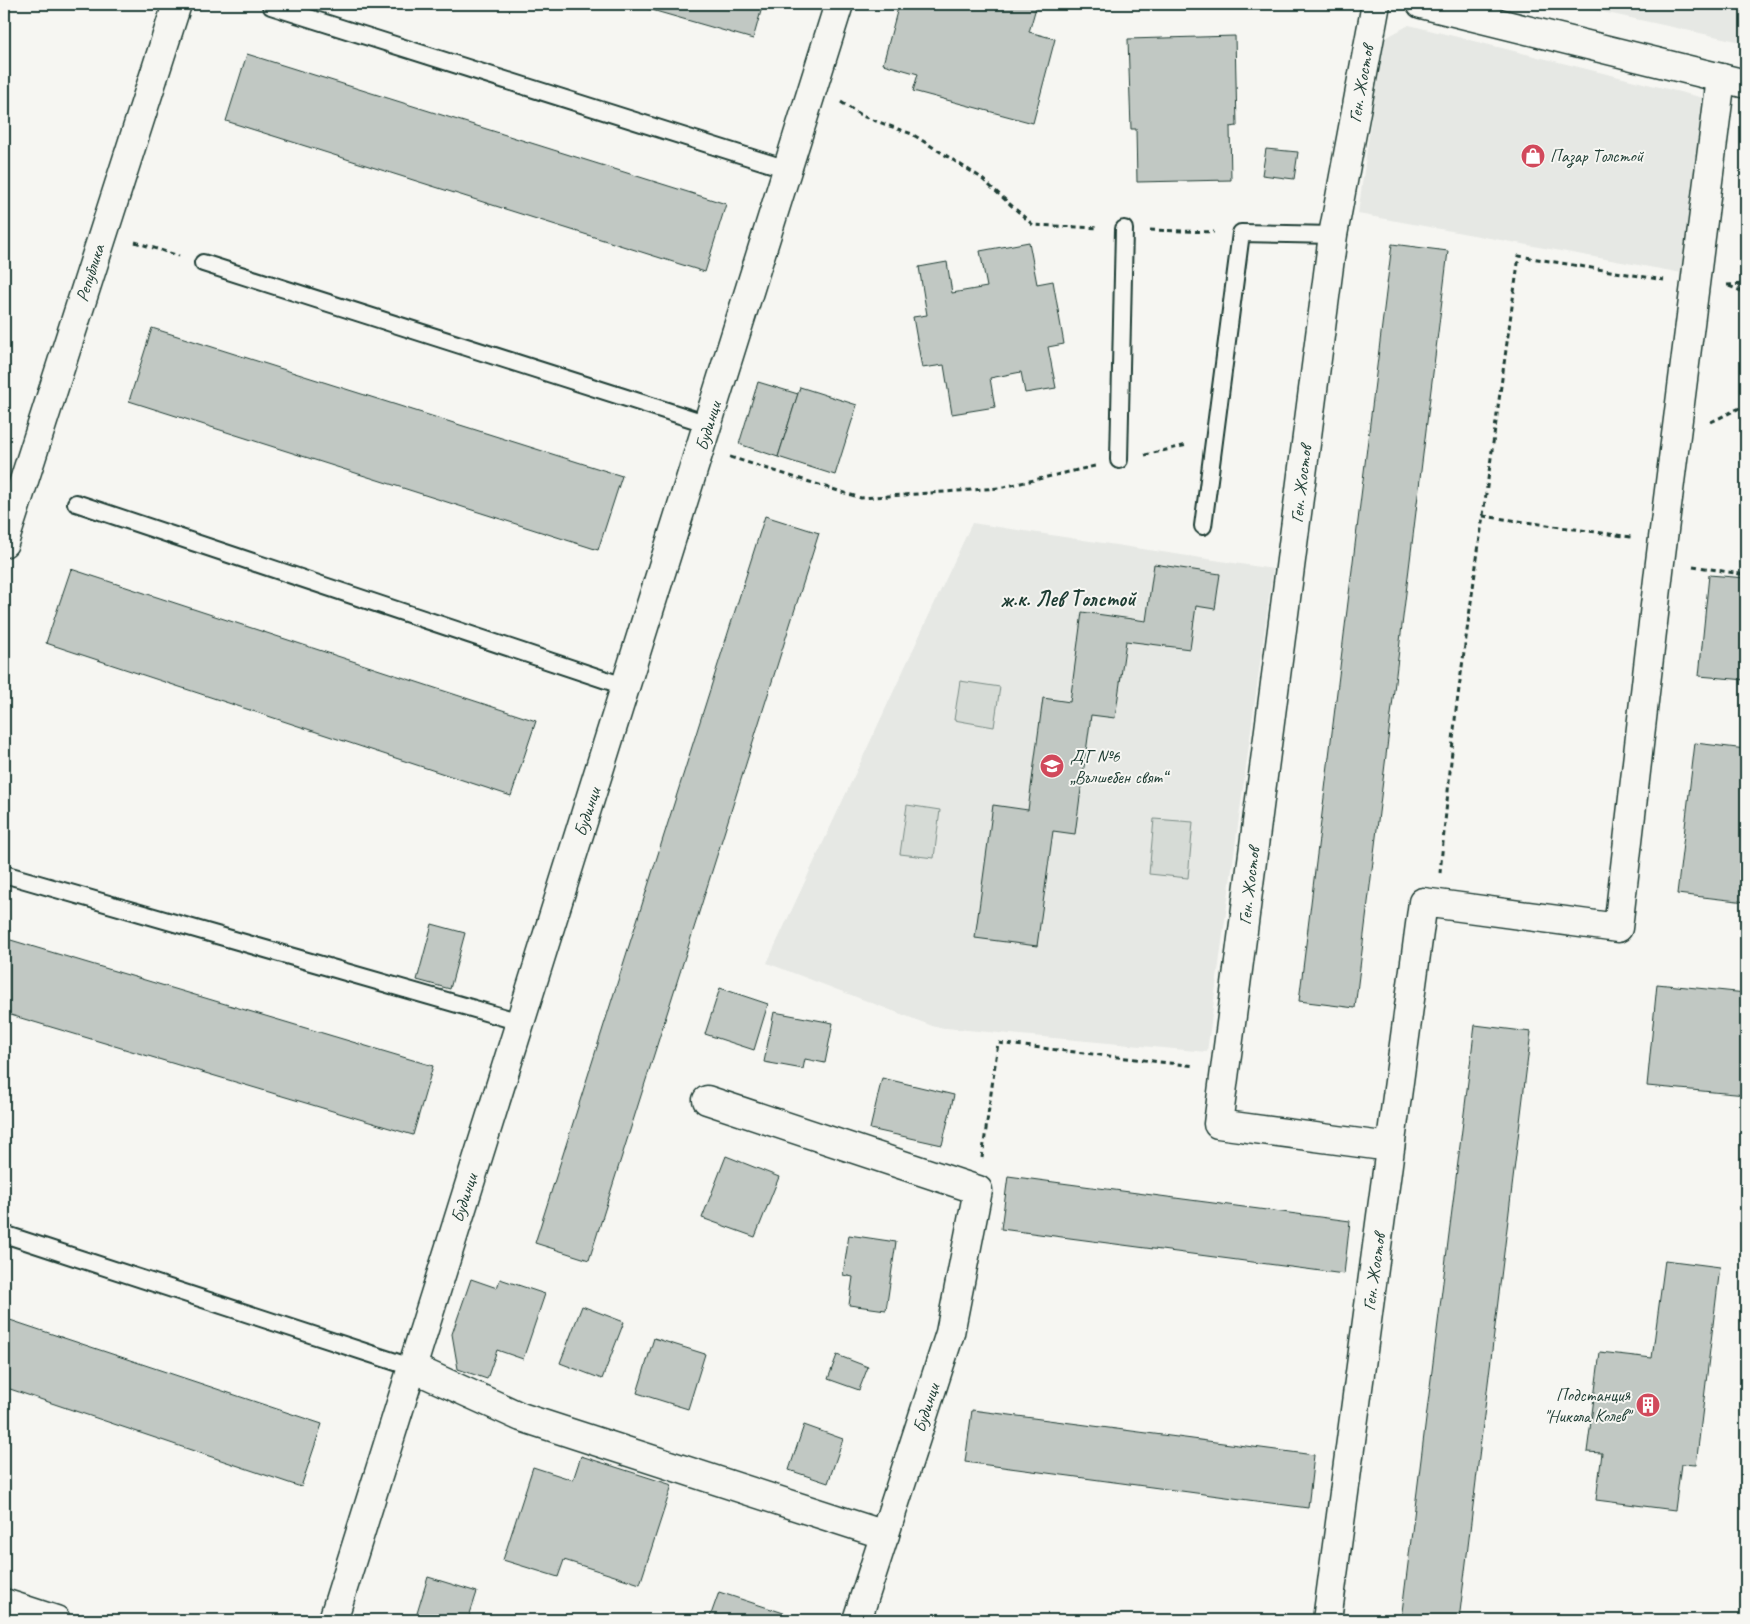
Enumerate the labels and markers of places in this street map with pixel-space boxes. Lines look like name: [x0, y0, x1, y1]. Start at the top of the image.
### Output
shop icon: Пазар Толстой: [1520, 143, 1546, 169]
place label: Пазар Толстой: [1550, 145, 1645, 168]
place label: ДГ №6 „Вълшебен свят“: [1070, 745, 1171, 788]
school or university icon: ДГ №6 „Вълшебен свят“: [1039, 753, 1065, 779]
place label: Подстанция "Никола Колев": [1544, 1384, 1634, 1427]
building icon: Подстанция "Никола Колев": [1635, 1392, 1661, 1418]

